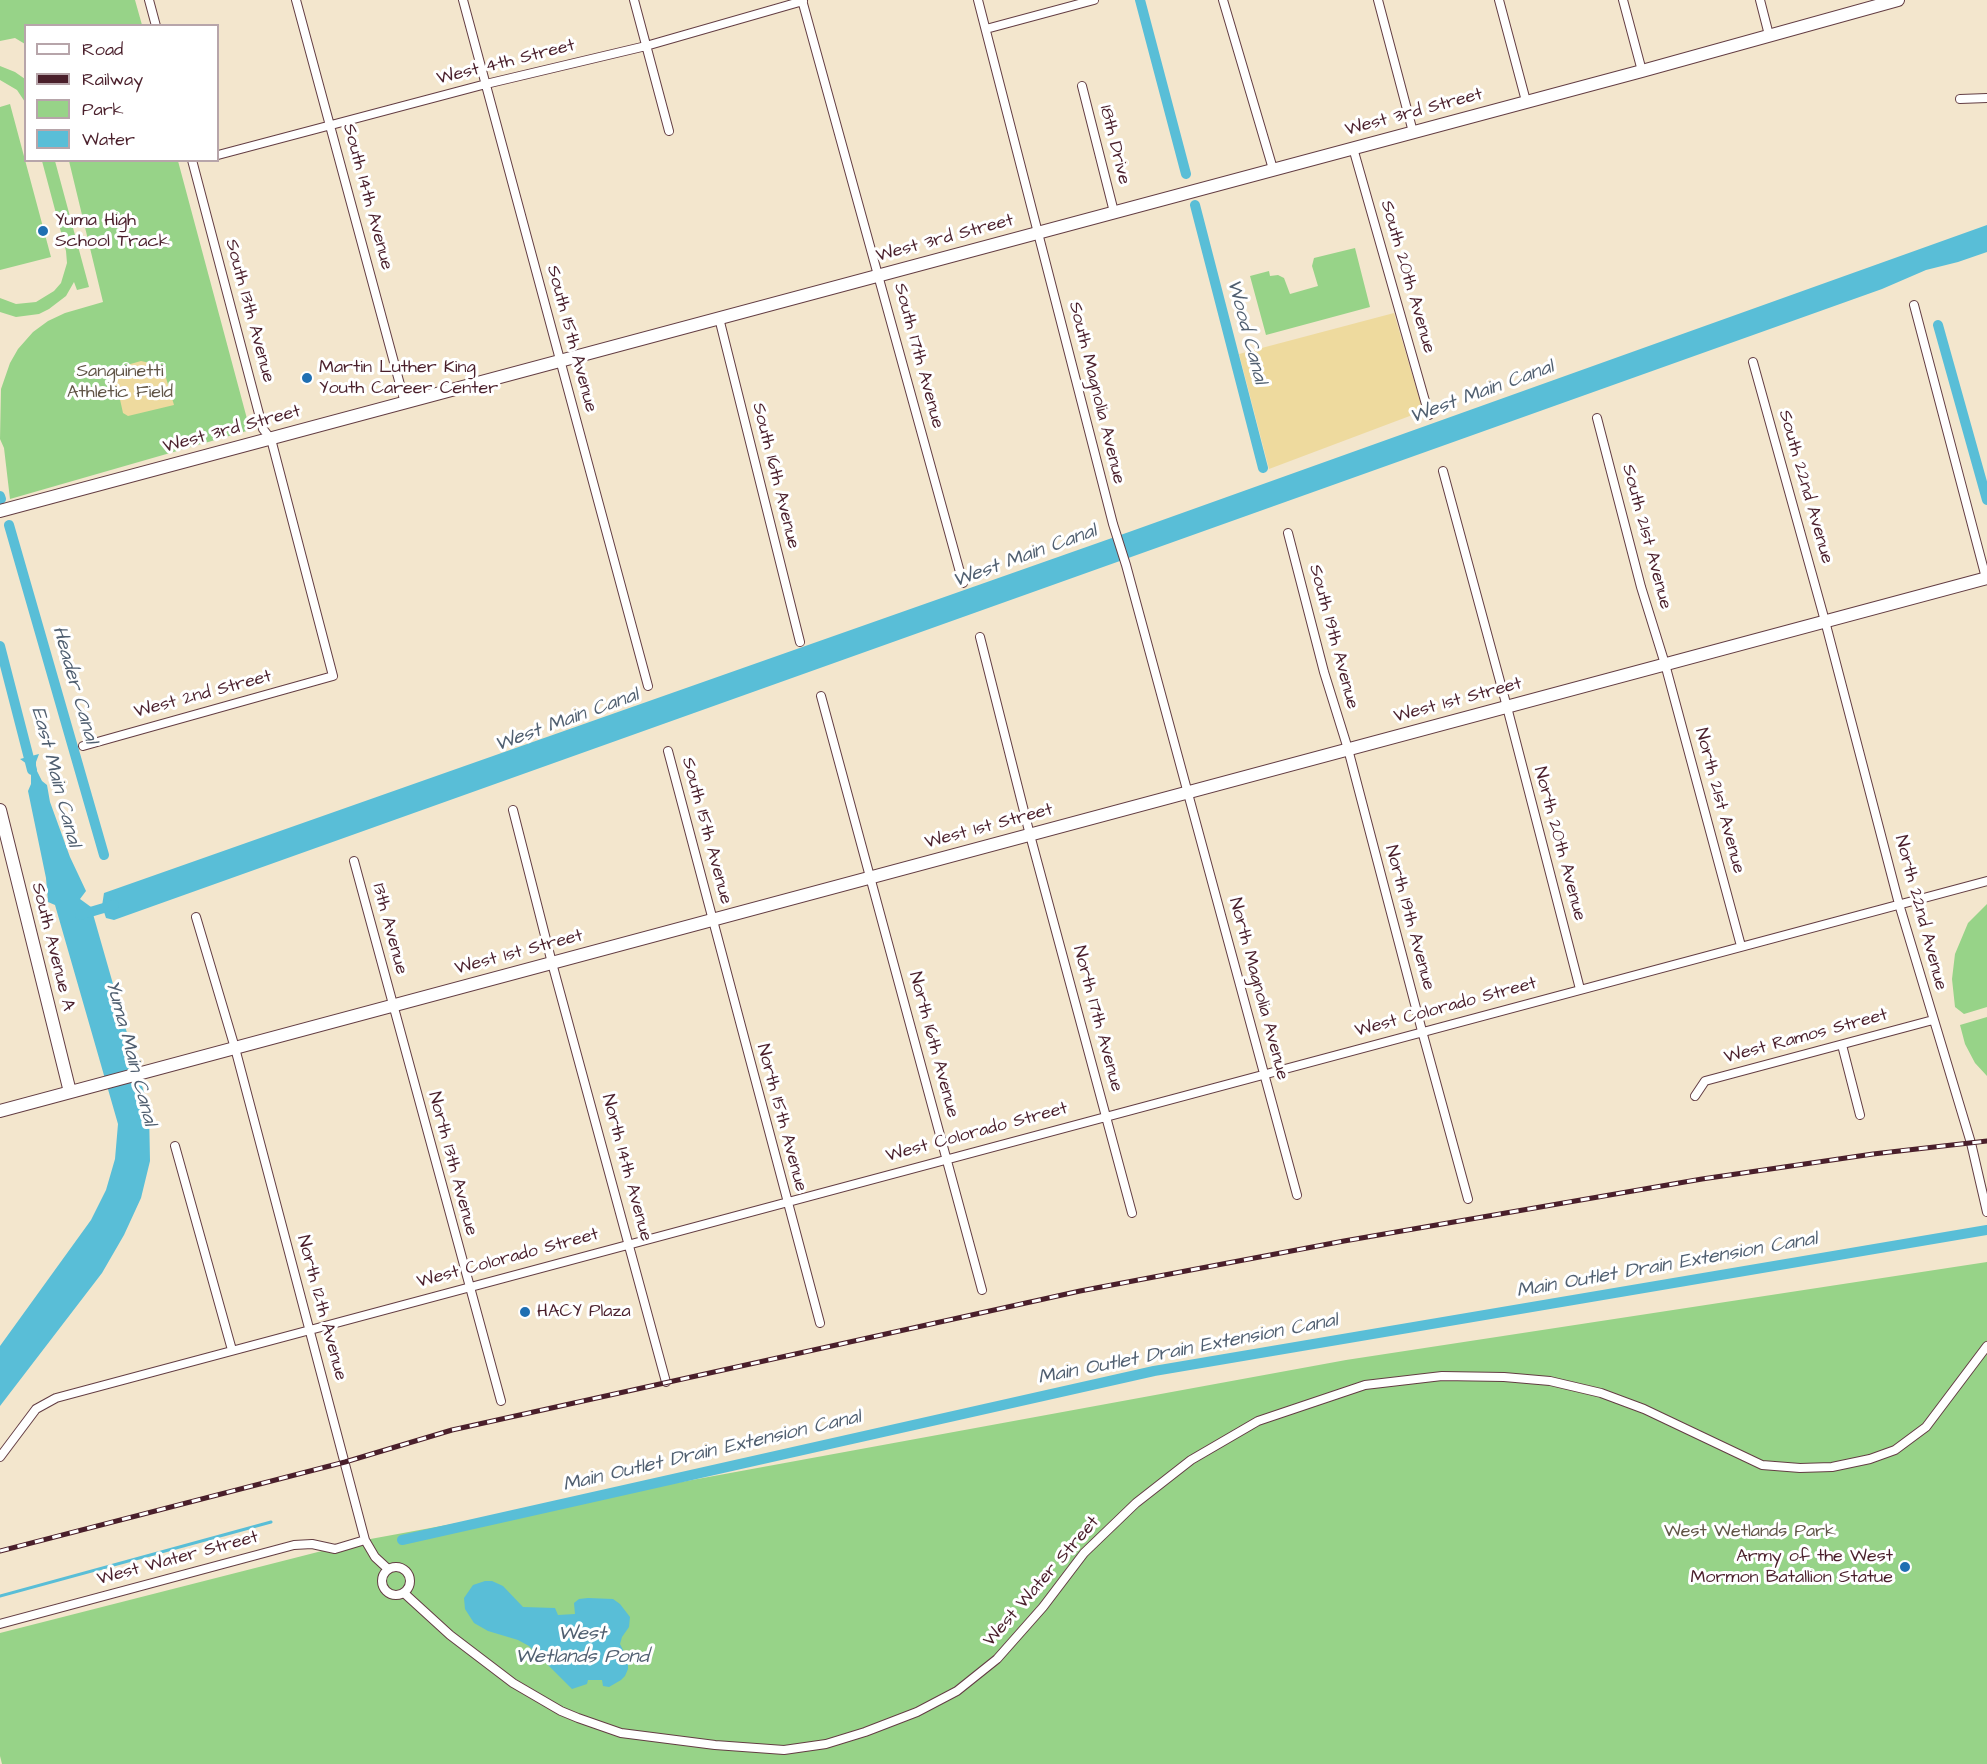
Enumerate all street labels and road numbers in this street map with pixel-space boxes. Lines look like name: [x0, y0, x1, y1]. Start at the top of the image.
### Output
street label: West 4th Street: [435, 35, 577, 91]
street label: West 3rd Street: [1343, 84, 1485, 142]
street label: 18th Drive: [1094, 103, 1134, 187]
street label: South 14th Avenue: [337, 121, 397, 273]
street label: South 20th Avenue: [1375, 198, 1439, 356]
street label: West 3rd Street: [874, 210, 1016, 268]
street label: South 13th Avenue: [219, 237, 279, 385]
street label: South 15th Avenue: [541, 263, 601, 415]
street label: South 17th Avenue: [888, 281, 948, 431]
street label: South Magnolia Avenue: [1063, 300, 1129, 486]
street label: West 3rd Street: [161, 401, 303, 459]
street label: South 16th Avenue: [746, 401, 804, 551]
street label: South 22nd Avenue: [1773, 408, 1837, 566]
street label: South 21st Avenue: [1616, 462, 1676, 612]
street label: South 19th Avenue: [1303, 562, 1363, 712]
street label: West 2nd Street: [132, 666, 274, 724]
street label: West 1st Street: [1392, 674, 1524, 728]
street label: North 21st Avenue: [1689, 726, 1749, 876]
street label: South 15th Avenue: [676, 755, 736, 907]
street label: North 20th Avenue: [1528, 765, 1590, 923]
street label: West 1st Street: [923, 800, 1055, 854]
street label: North 22nd Avenue: [1889, 833, 1951, 993]
street label: North 19th Avenue: [1379, 843, 1439, 993]
street label: South Avenue A: [26, 881, 78, 1013]
street label: 13th Avenue: [366, 881, 412, 977]
street label: North Magnolia Avenue: [1223, 896, 1293, 1082]
street label: West 1st Street: [453, 926, 585, 980]
street label: North 17th Avenue: [1067, 944, 1127, 1094]
street label: North 16th Avenue: [903, 970, 963, 1120]
street label: West Colorado Street: [1353, 973, 1539, 1043]
street label: West Ramos Street: [1722, 1005, 1890, 1069]
street label: North 15th Avenue: [751, 1042, 811, 1194]
street label: North 13th Avenue: [422, 1090, 482, 1238]
street label: North 14th Avenue: [596, 1092, 656, 1244]
street label: West Colorado Street: [884, 1098, 1070, 1168]
street label: West Colorado Street: [415, 1224, 601, 1294]
street label: North 12th Avenue: [291, 1233, 351, 1383]
street label: West Water Street: [979, 1512, 1105, 1652]
street label: West Water Street: [95, 1527, 261, 1591]

